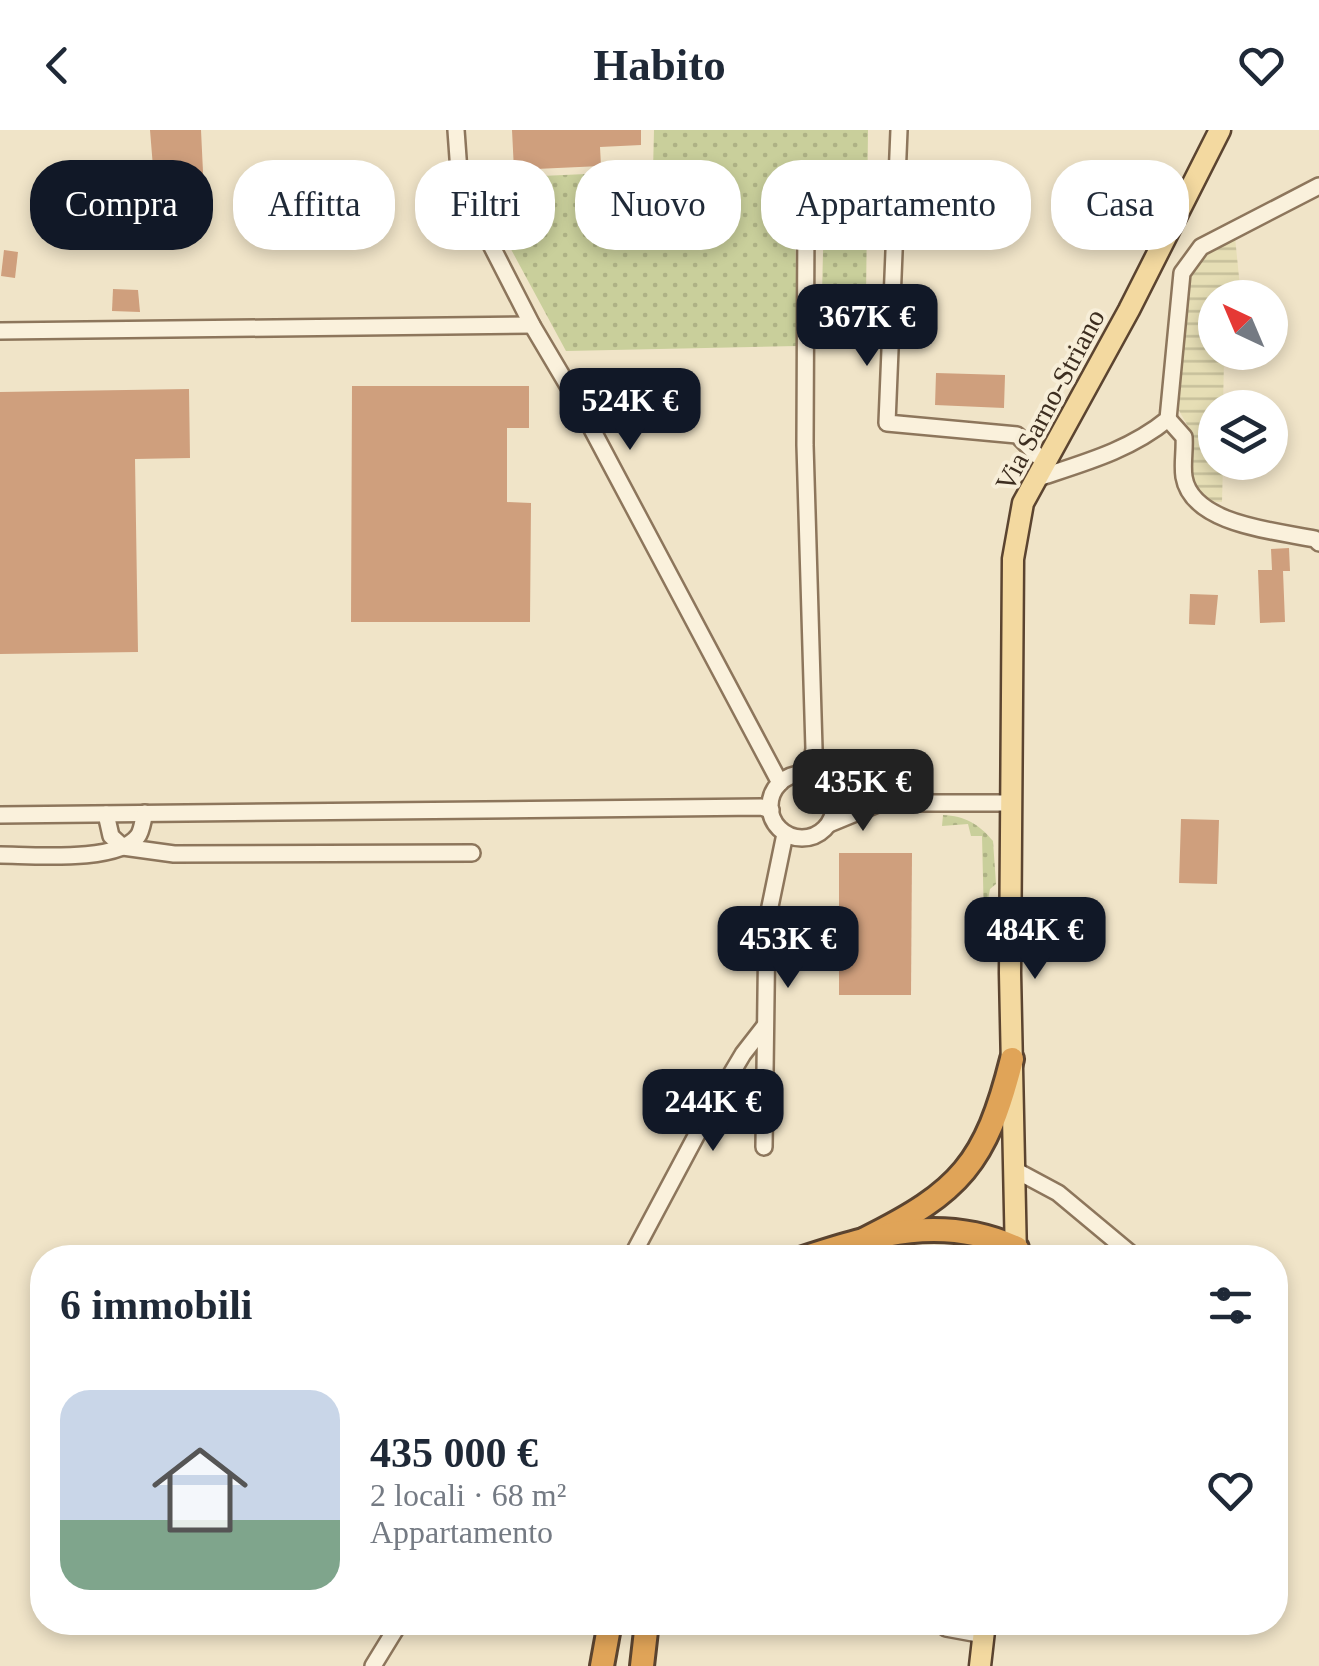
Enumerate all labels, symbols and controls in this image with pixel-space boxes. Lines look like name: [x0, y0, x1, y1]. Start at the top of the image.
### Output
icon: back: [30, 38, 85, 93]
icon: heart: [1234, 38, 1289, 93]
text: Habito: [593, 40, 726, 90]
chip: Compra: [30, 160, 213, 250]
chip: Affitta: [233, 160, 395, 250]
chip: Filtri: [415, 160, 555, 250]
chip: Nuovo: [575, 160, 741, 250]
chip: Appartamento: [761, 160, 1031, 250]
chip: Casa: [1051, 160, 1189, 250]
north arrow: [1198, 280, 1288, 370]
map controls: [1198, 280, 1288, 480]
pin: 367K €: [786, 284, 948, 369]
text: 367K €: [819, 298, 915, 334]
street label: Via Sarno-Striano: [989, 304, 1111, 496]
pin: 524K €: [549, 368, 711, 453]
text: 524K €: [582, 382, 678, 418]
button: layers: [1198, 390, 1288, 480]
pin: 435K €: [782, 749, 944, 834]
text: 435K €: [815, 763, 911, 799]
pin: 484K €: [954, 897, 1116, 982]
pin: 453K €: [707, 906, 869, 991]
text: 484K €: [987, 911, 1083, 947]
text: 453K €: [740, 920, 836, 956]
pin: 244K €: [632, 1069, 794, 1154]
text: 244K €: [665, 1083, 761, 1119]
icon: filters: [1203, 1278, 1258, 1333]
text: 6 immobili: [60, 1282, 253, 1328]
icon: home: [140, 1430, 260, 1550]
text: 435 000 €: [370, 1430, 538, 1476]
icon: heart: [1203, 1463, 1258, 1518]
text: 2 locali · 68 m²: [370, 1477, 566, 1513]
text: Appartamento: [370, 1514, 553, 1550]

